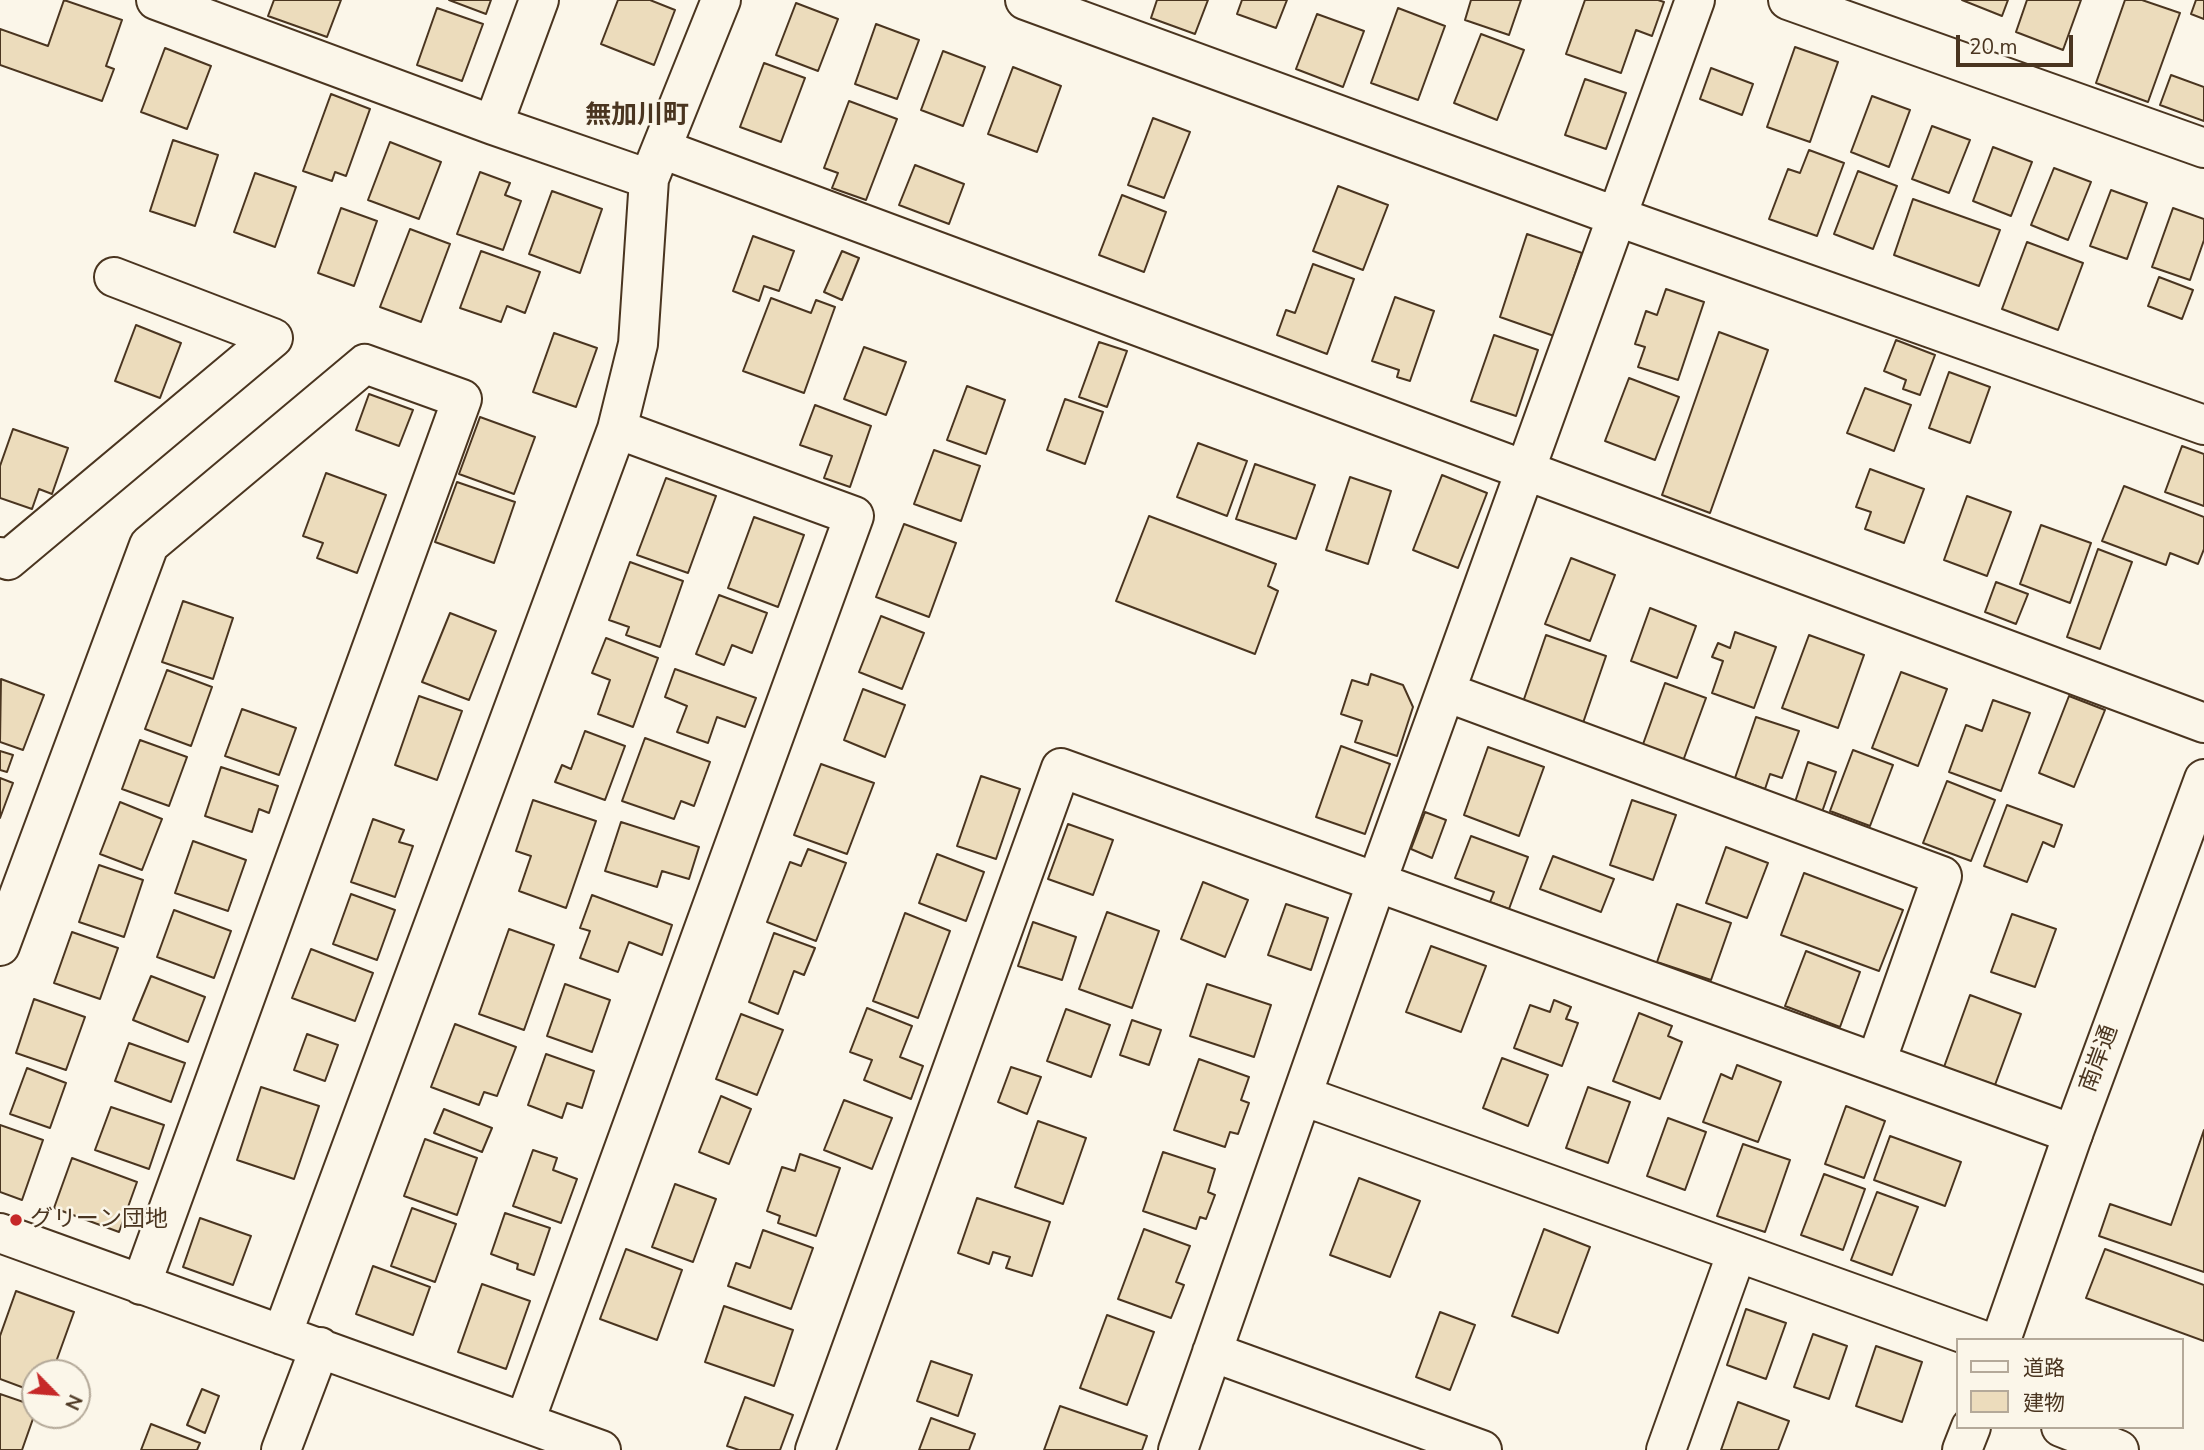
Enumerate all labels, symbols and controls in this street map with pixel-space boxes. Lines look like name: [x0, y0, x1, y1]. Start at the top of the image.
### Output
scale bar: [1959, 21, 2076, 65]
text: 20 m: [1969, 33, 2018, 61]
district label: 無加川町: [585, 101, 689, 133]
street label: 南岸通: [2075, 1022, 2125, 1096]
place label: グリーン団地: [30, 1206, 168, 1234]
marker: グリーン団地: [8, 1212, 24, 1228]
legend: [1955, 1338, 2183, 1429]
text: 道路: [2023, 1354, 2065, 1382]
north arrow: [21, 1359, 91, 1429]
text: 建物: [2023, 1389, 2065, 1417]
text: N: [58, 1390, 88, 1414]

